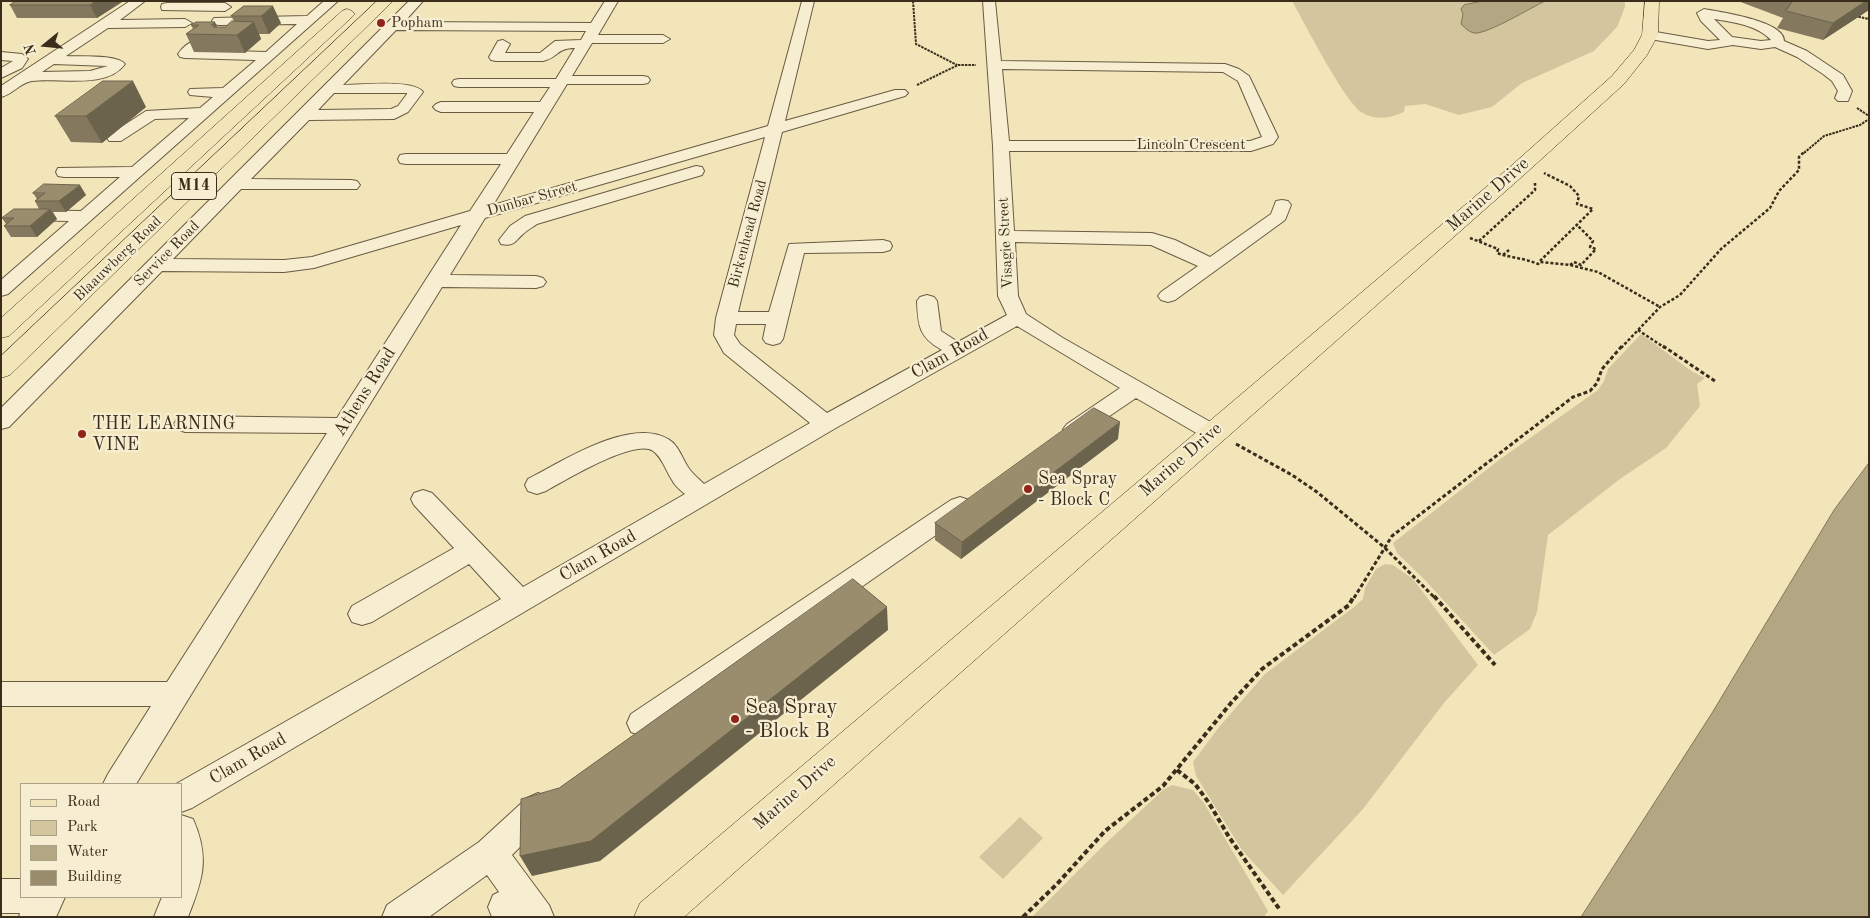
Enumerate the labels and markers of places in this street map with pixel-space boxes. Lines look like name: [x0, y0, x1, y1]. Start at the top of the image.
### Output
place label: Popham: [391, 14, 443, 32]
marker: Popham: [375, 17, 387, 29]
place label: THE LEARNING VINE: [92, 413, 235, 456]
marker: THE LEARNING VINE: [76, 428, 88, 440]
place label: Sea Spray - Block C: [1038, 468, 1117, 510]
marker: Sea Spray - Block C: [1022, 483, 1034, 495]
place label: Sea Spray - Block B: [745, 694, 838, 744]
marker: Sea Spray - Block B: [729, 713, 741, 725]

